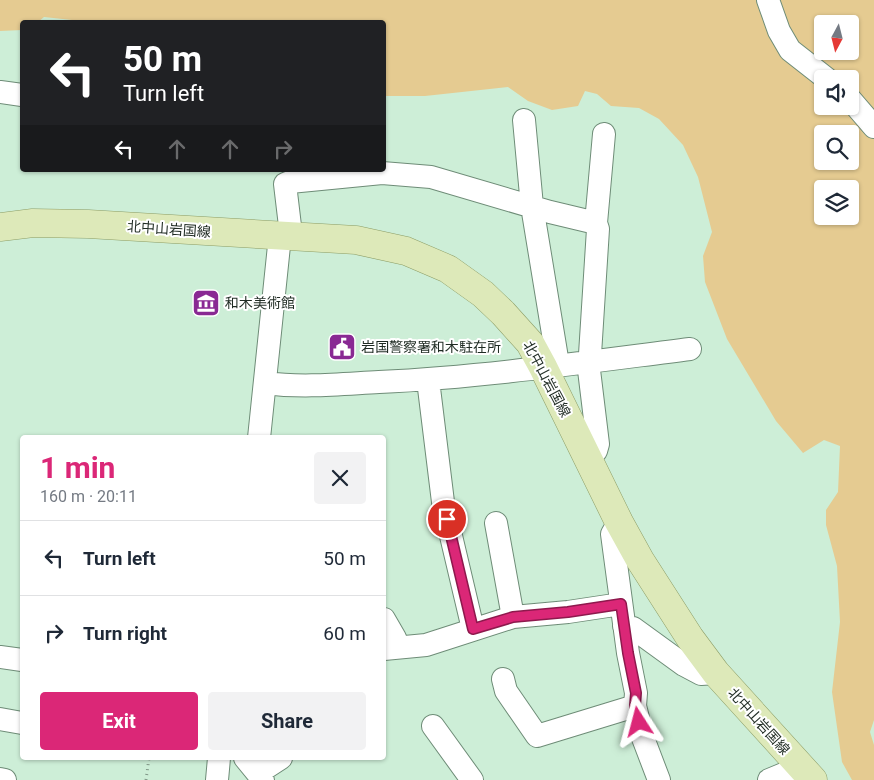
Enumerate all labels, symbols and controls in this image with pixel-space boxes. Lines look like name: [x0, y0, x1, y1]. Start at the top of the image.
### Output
north arrow: [814, 15, 859, 60]
map controls: [814, 15, 859, 225]
text: 50 m: [123, 39, 202, 80]
icon: left: [40, 40, 105, 105]
button: sound: [814, 70, 859, 115]
text: Turn left: [123, 81, 204, 106]
button: search: [814, 125, 859, 170]
icon: left: [110, 135, 138, 163]
icon: ahead: [163, 135, 191, 163]
icon: ahead: [216, 135, 244, 163]
icon: right: [269, 135, 297, 163]
button: layers: [814, 180, 859, 225]
street label: 北中山岩国線: [127, 218, 211, 240]
museum icon: 和木美術館: [191, 288, 221, 318]
place label: 和木美術館: [225, 295, 295, 311]
public building icon: 岩国警察署和木駐在所: [327, 332, 357, 362]
street label: 北中山岩国線: [520, 338, 574, 420]
place label: 岩国警察署和木駐在所: [361, 339, 501, 355]
text: 1 min: [40, 450, 115, 485]
button: close: [314, 452, 366, 504]
text: 160 m · 20:11: [40, 487, 137, 506]
pin: [426, 498, 468, 540]
icon: arrive: [433, 505, 461, 533]
icon: left: [40, 544, 68, 572]
text: Turn left: [83, 547, 156, 570]
text: 50 m: [323, 547, 366, 570]
icon: right: [40, 619, 68, 647]
text: Turn right: [83, 622, 167, 645]
text: 60 m: [323, 622, 366, 645]
street label: 北中山岩国線: [725, 684, 793, 758]
button: Exit: [40, 692, 198, 750]
button: Share: [208, 692, 366, 750]
position arrow: [612, 695, 664, 747]

